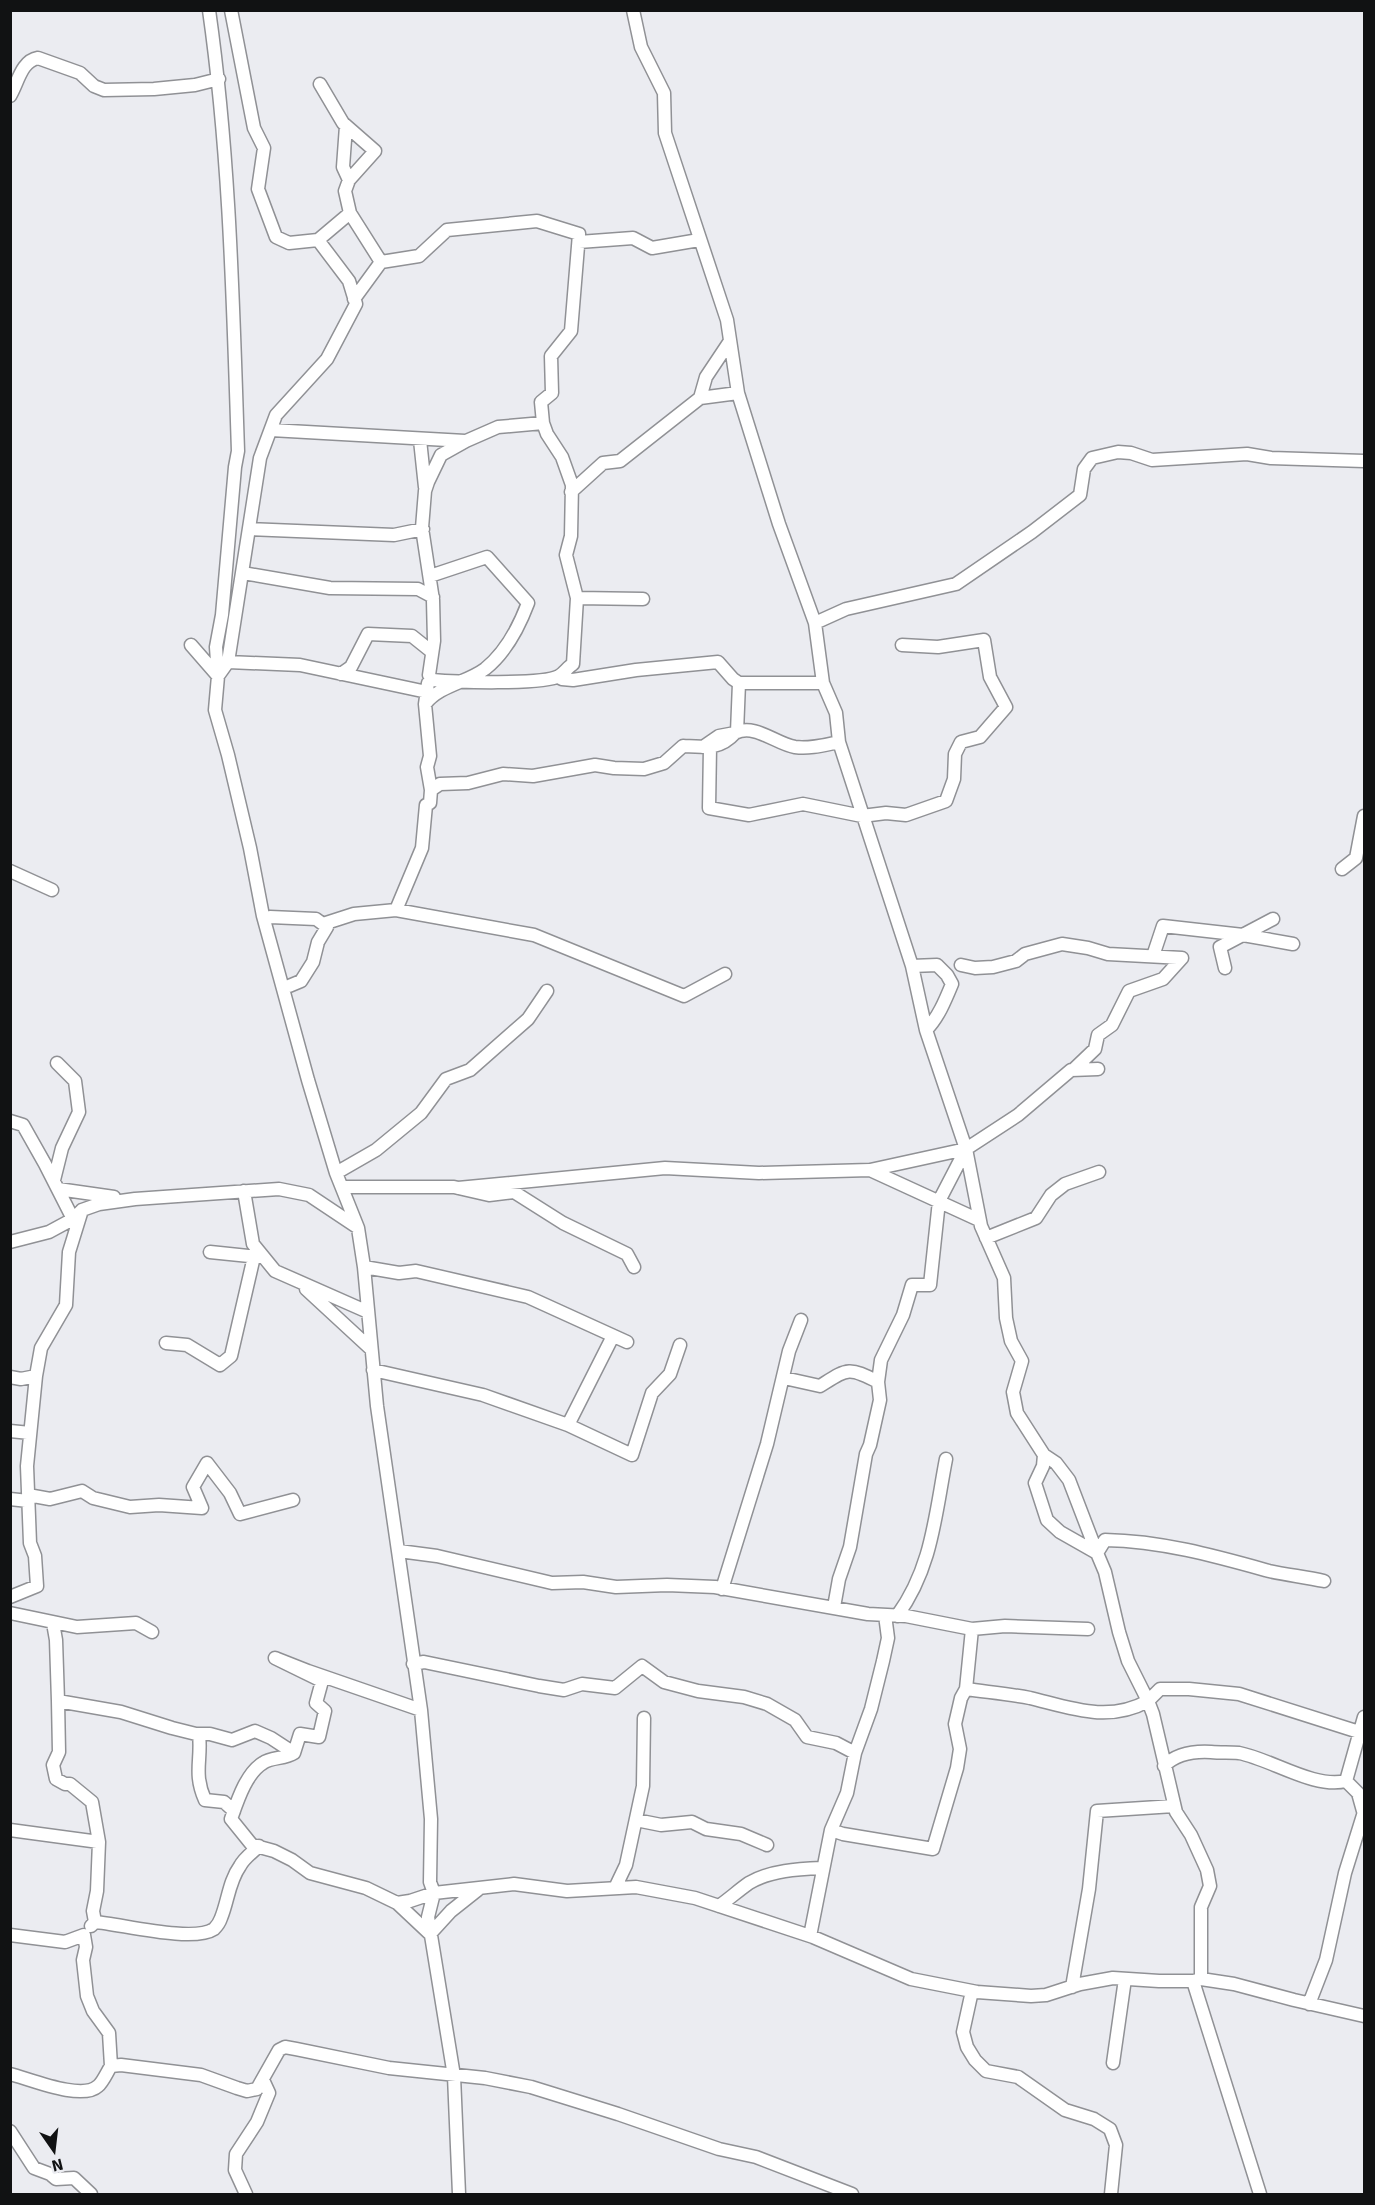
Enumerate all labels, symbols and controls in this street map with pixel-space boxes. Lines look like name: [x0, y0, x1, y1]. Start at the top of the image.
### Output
north arrow: [24, 2121, 84, 2181]
text: N: [50, 2154, 65, 2176]

